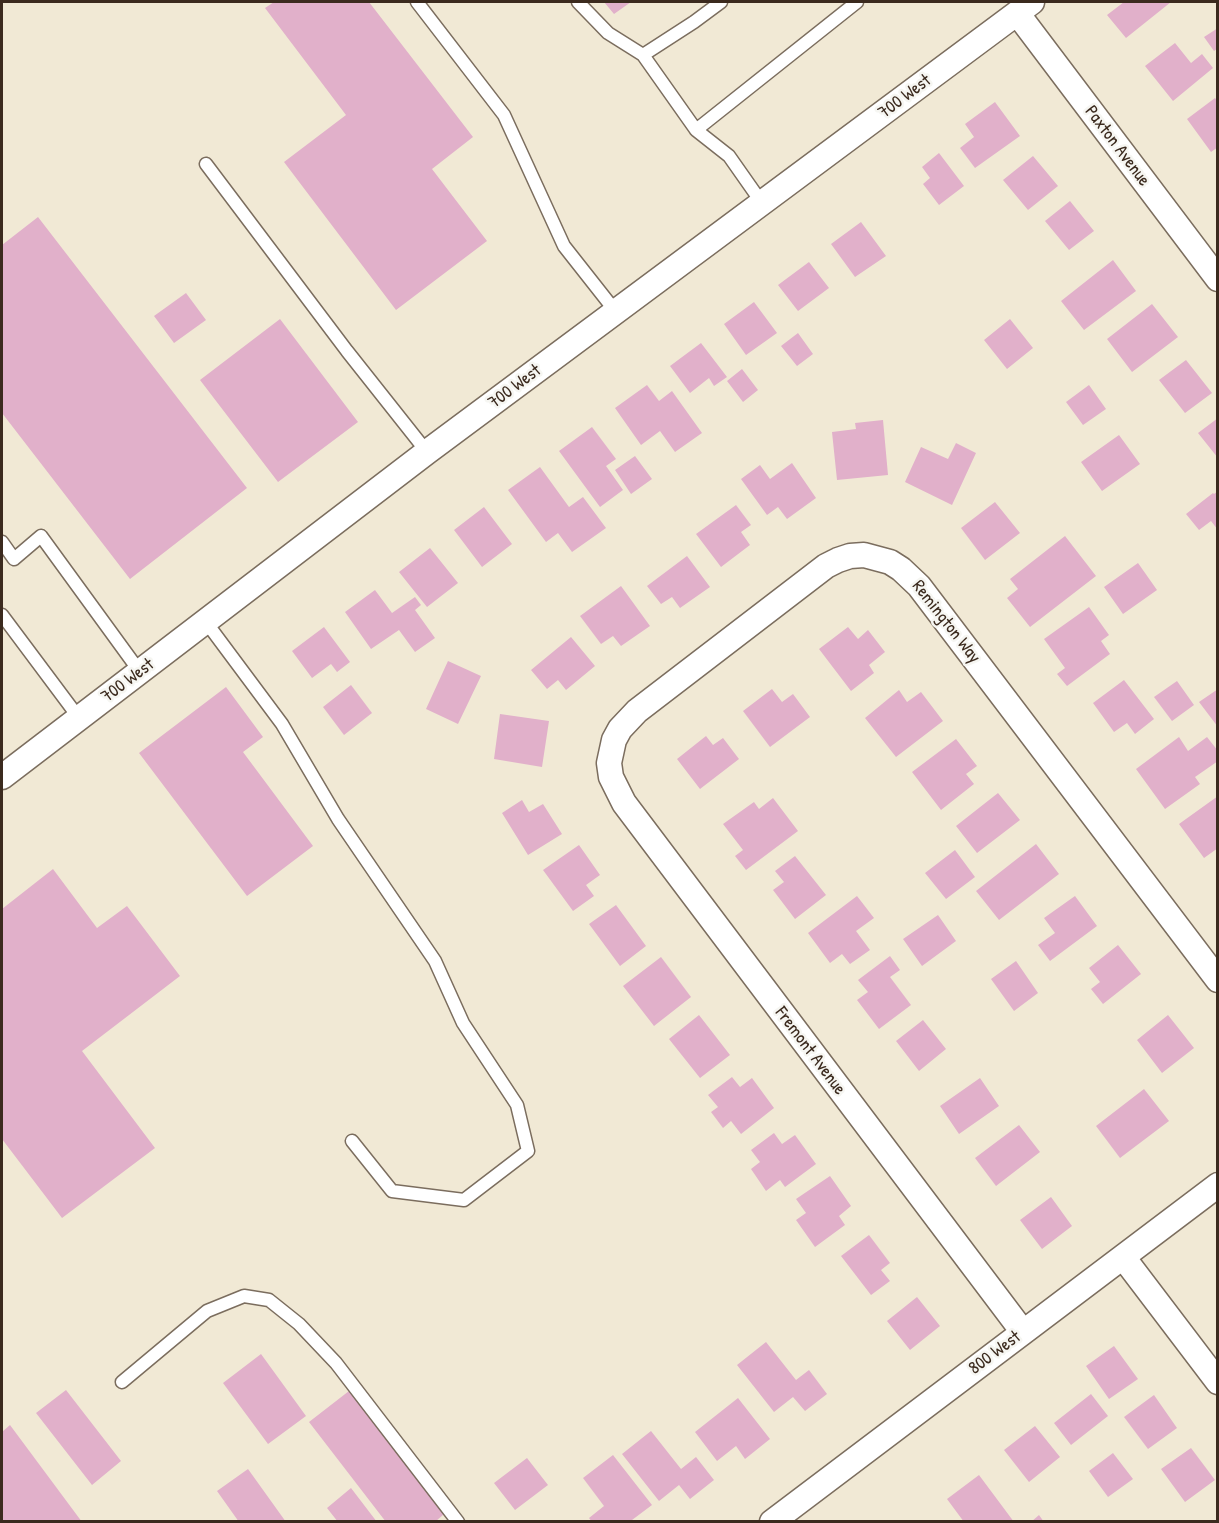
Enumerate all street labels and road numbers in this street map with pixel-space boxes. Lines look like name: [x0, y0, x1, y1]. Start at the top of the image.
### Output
street label: 700 West: [874, 70, 936, 124]
street label: Paxton Avenue: [1080, 102, 1154, 190]
street label: 700 West: [484, 360, 546, 414]
street label: Remington Way: [907, 576, 985, 668]
street label: 700 West: [97, 654, 159, 708]
street label: Fremont Avenue: [770, 1003, 850, 1099]
street label: 800 West: [965, 1326, 1025, 1380]

